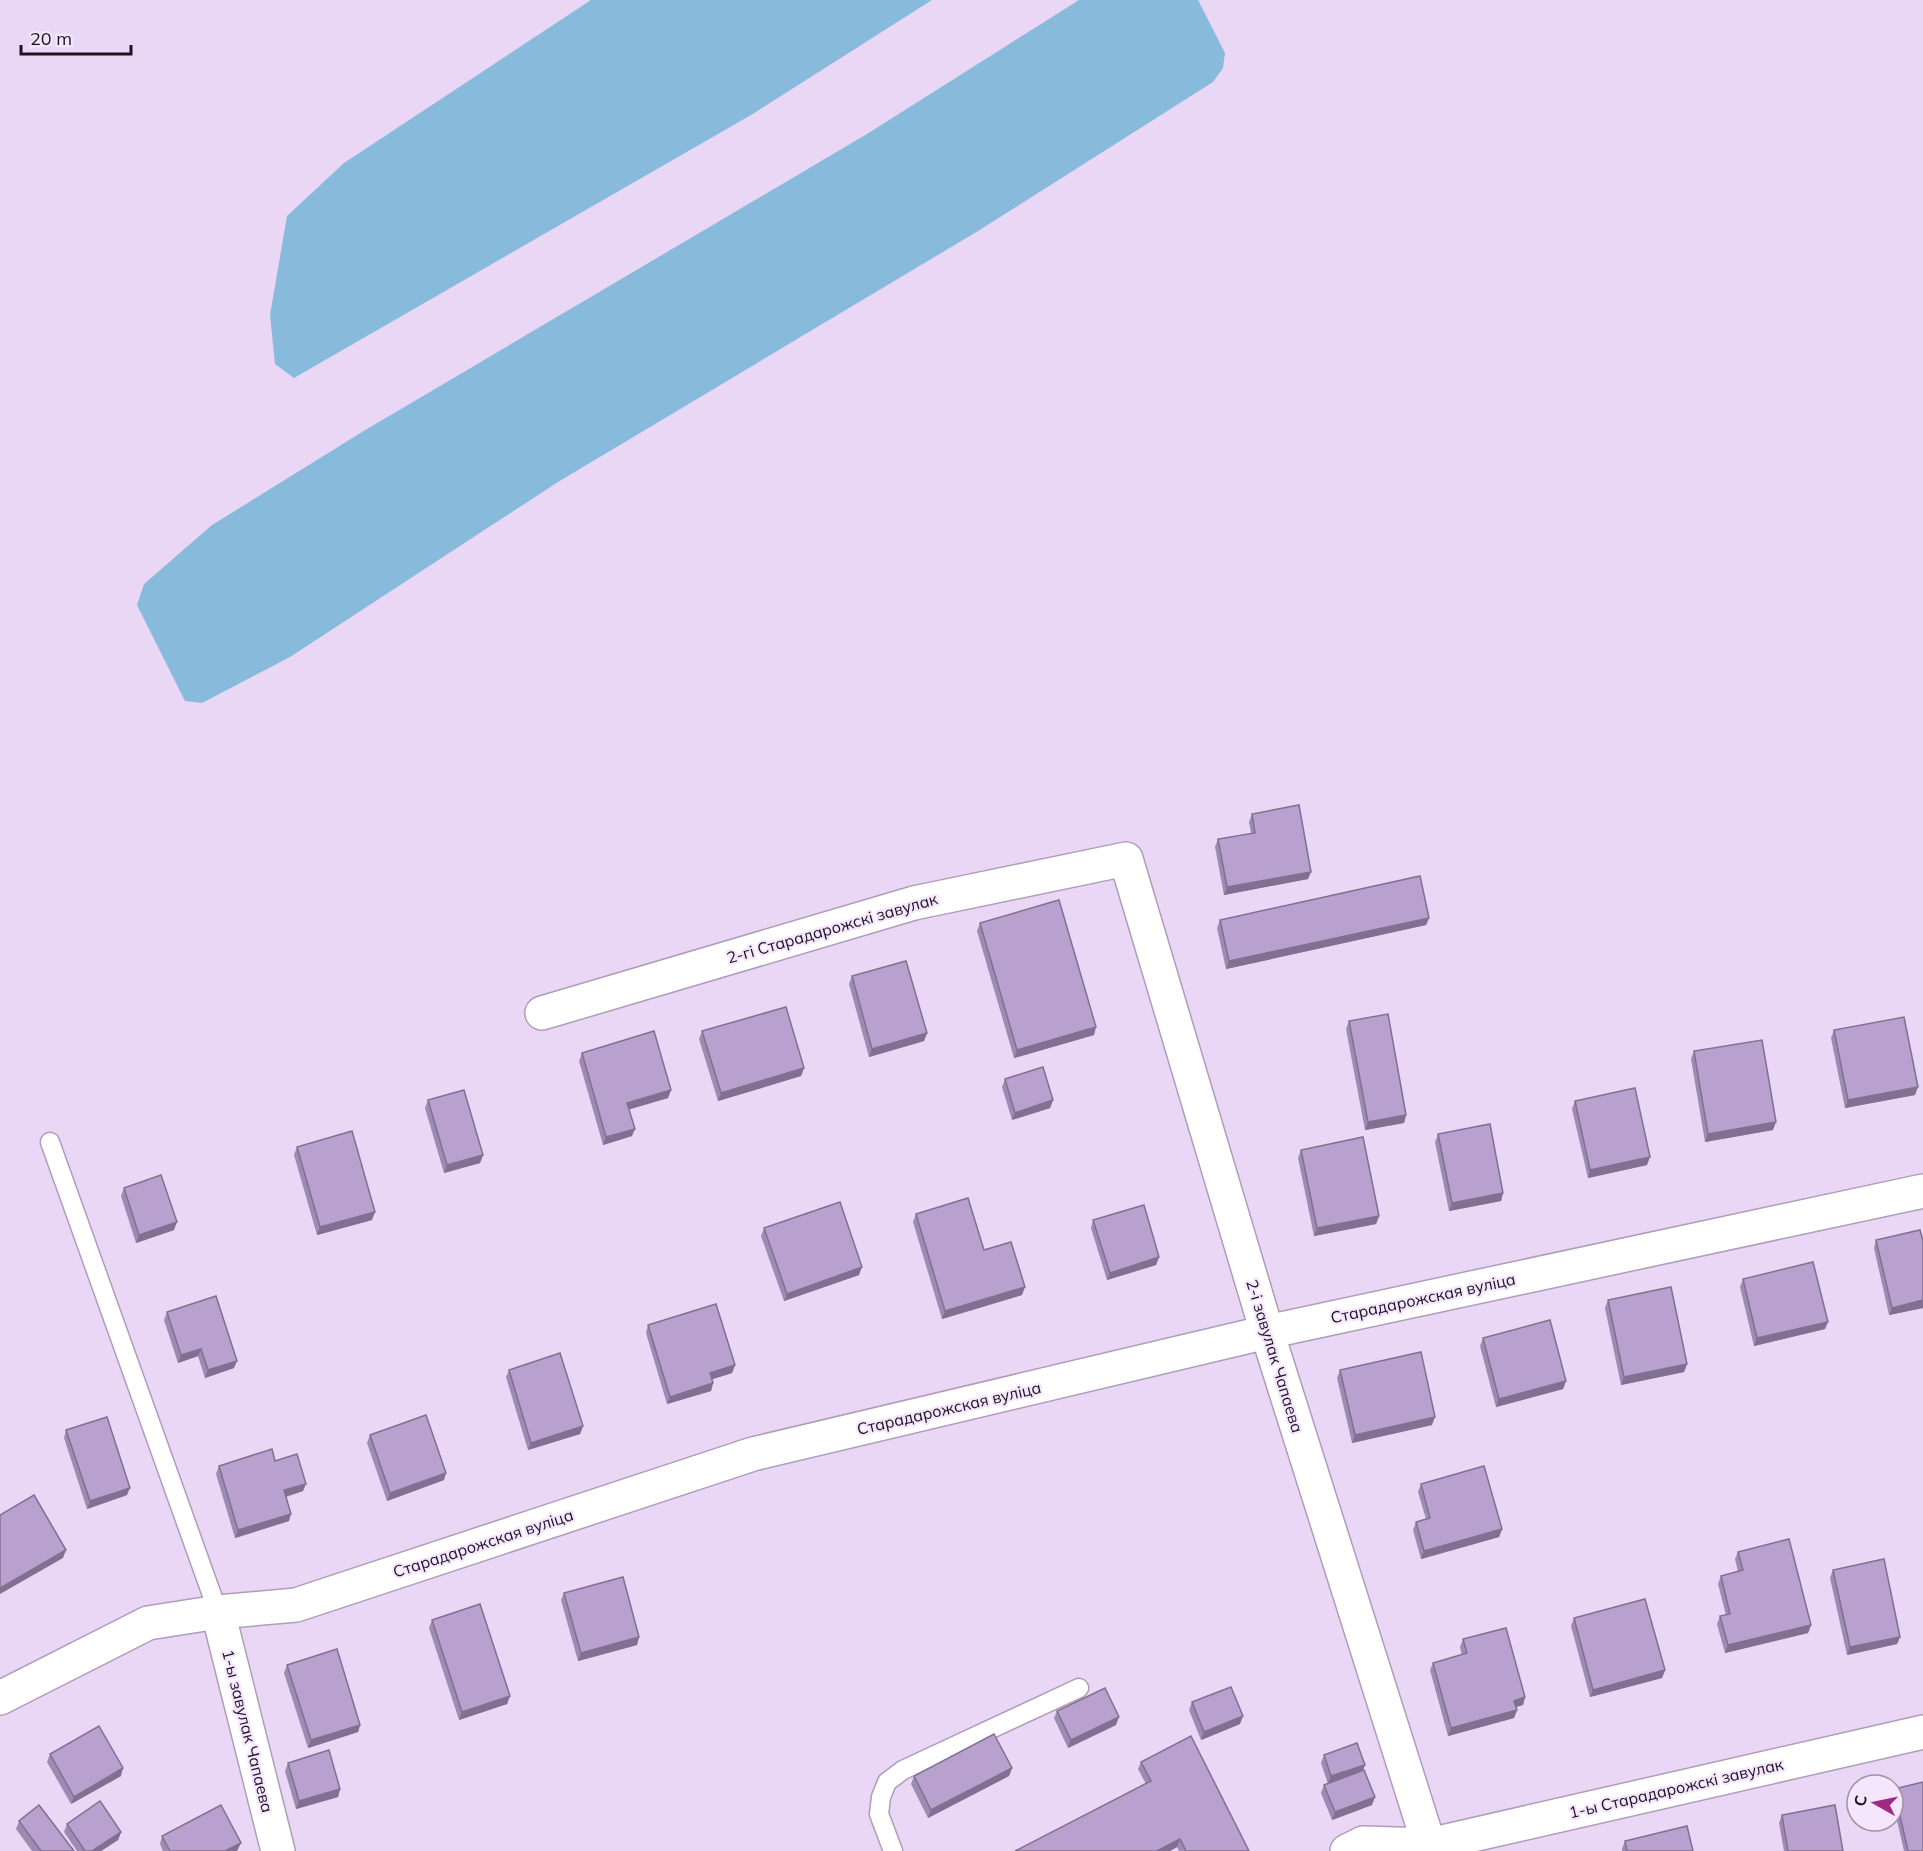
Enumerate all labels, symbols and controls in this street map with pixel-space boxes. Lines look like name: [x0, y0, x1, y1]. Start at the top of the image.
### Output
scale bar: [21, 18, 130, 56]
text: 20 m: [30, 27, 72, 50]
street label: 2-гі Старадарожскі завулак: [724, 888, 940, 968]
street label: Старадарожская вуліца: [1329, 1269, 1517, 1327]
street label: 2-і завулак Чапаева: [1242, 1277, 1308, 1435]
street label: Старадарожская вуліца: [855, 1377, 1043, 1439]
street label: Старадарожская вуліца: [390, 1504, 576, 1582]
street label: 1-ы завулак Чапаева: [218, 1648, 278, 1814]
street label: 1-ы Старадарожскі завулак: [1567, 1754, 1785, 1822]
north arrow: [1845, 1773, 1905, 1833]
text: С: [1849, 1794, 1871, 1808]

